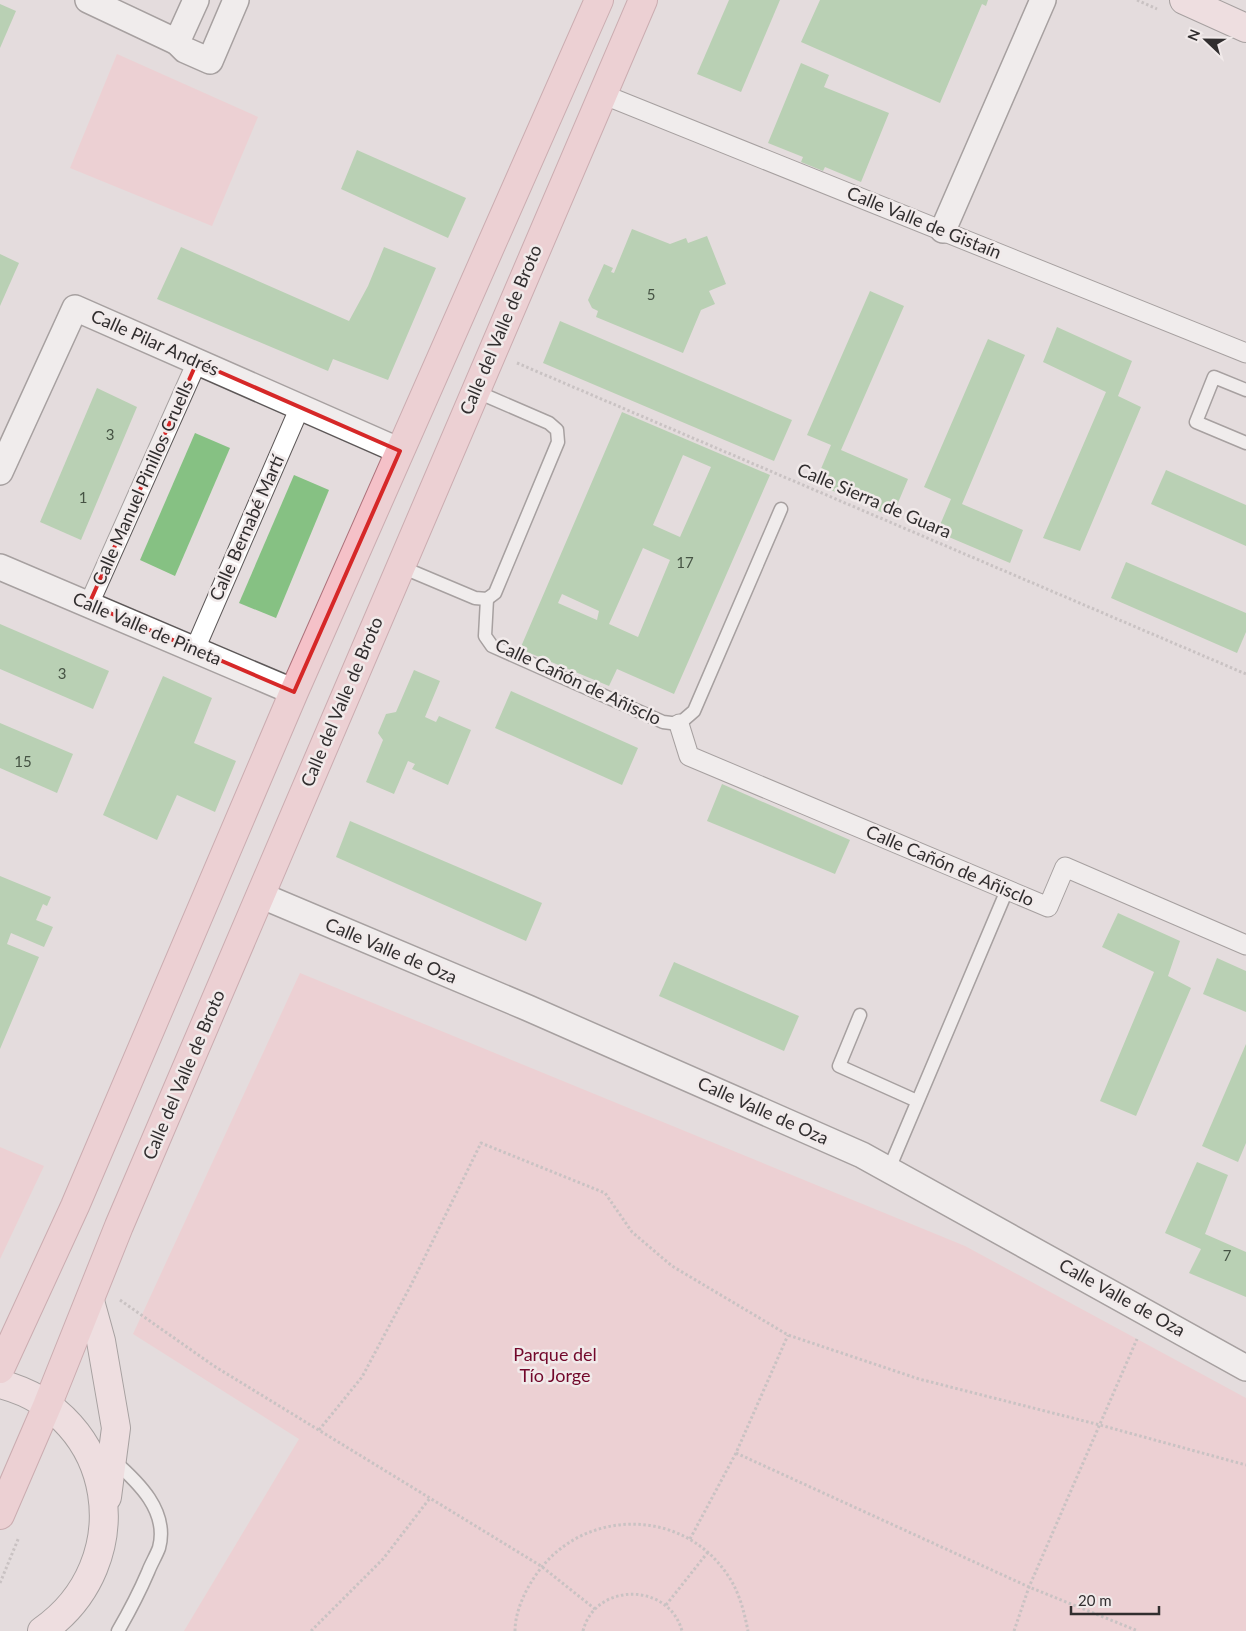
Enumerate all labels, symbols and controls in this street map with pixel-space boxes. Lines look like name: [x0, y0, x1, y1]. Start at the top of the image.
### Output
north arrow: [1181, 15, 1231, 65]
text: N: [1184, 27, 1203, 43]
street label: Calle Valle de Gistaín: [844, 181, 1005, 263]
street label: Calle del Valle de Broto: [454, 241, 546, 418]
house number: 5: [647, 285, 655, 303]
street label: Calle Pilar Andrés: [88, 304, 223, 380]
street label: Calle Manuel Pinillos Cruells: [87, 376, 197, 589]
house number: 3: [106, 425, 114, 443]
street label: Calle Bernabé Martí: [204, 450, 289, 604]
street label: Calle Sierra de Guara: [794, 458, 955, 542]
house number: 1: [79, 488, 87, 506]
house number: 17: [676, 553, 694, 571]
street label: Calle Valle de Pineta: [70, 587, 225, 669]
street label: Calle del Valle de Broto: [295, 613, 387, 790]
street label: Calle Cañón de Añisclo: [492, 633, 665, 729]
house number: 3: [58, 664, 66, 682]
house number: 15: [14, 752, 32, 770]
street label: Calle Cañón de Añisclo: [863, 820, 1038, 910]
street label: Calle Valle de Oza: [322, 912, 461, 988]
street label: Calle del Valle de Broto: [137, 986, 229, 1163]
street label: Calle Valle de Oza: [695, 1071, 832, 1149]
house number: 7: [1223, 1246, 1232, 1264]
street label: Calle Valle de Oza: [1056, 1253, 1189, 1341]
park label: Parque del Tío Jorge: [513, 1343, 597, 1386]
scale bar: [1071, 1584, 1158, 1616]
text: 20 m: [1078, 1591, 1112, 1609]

